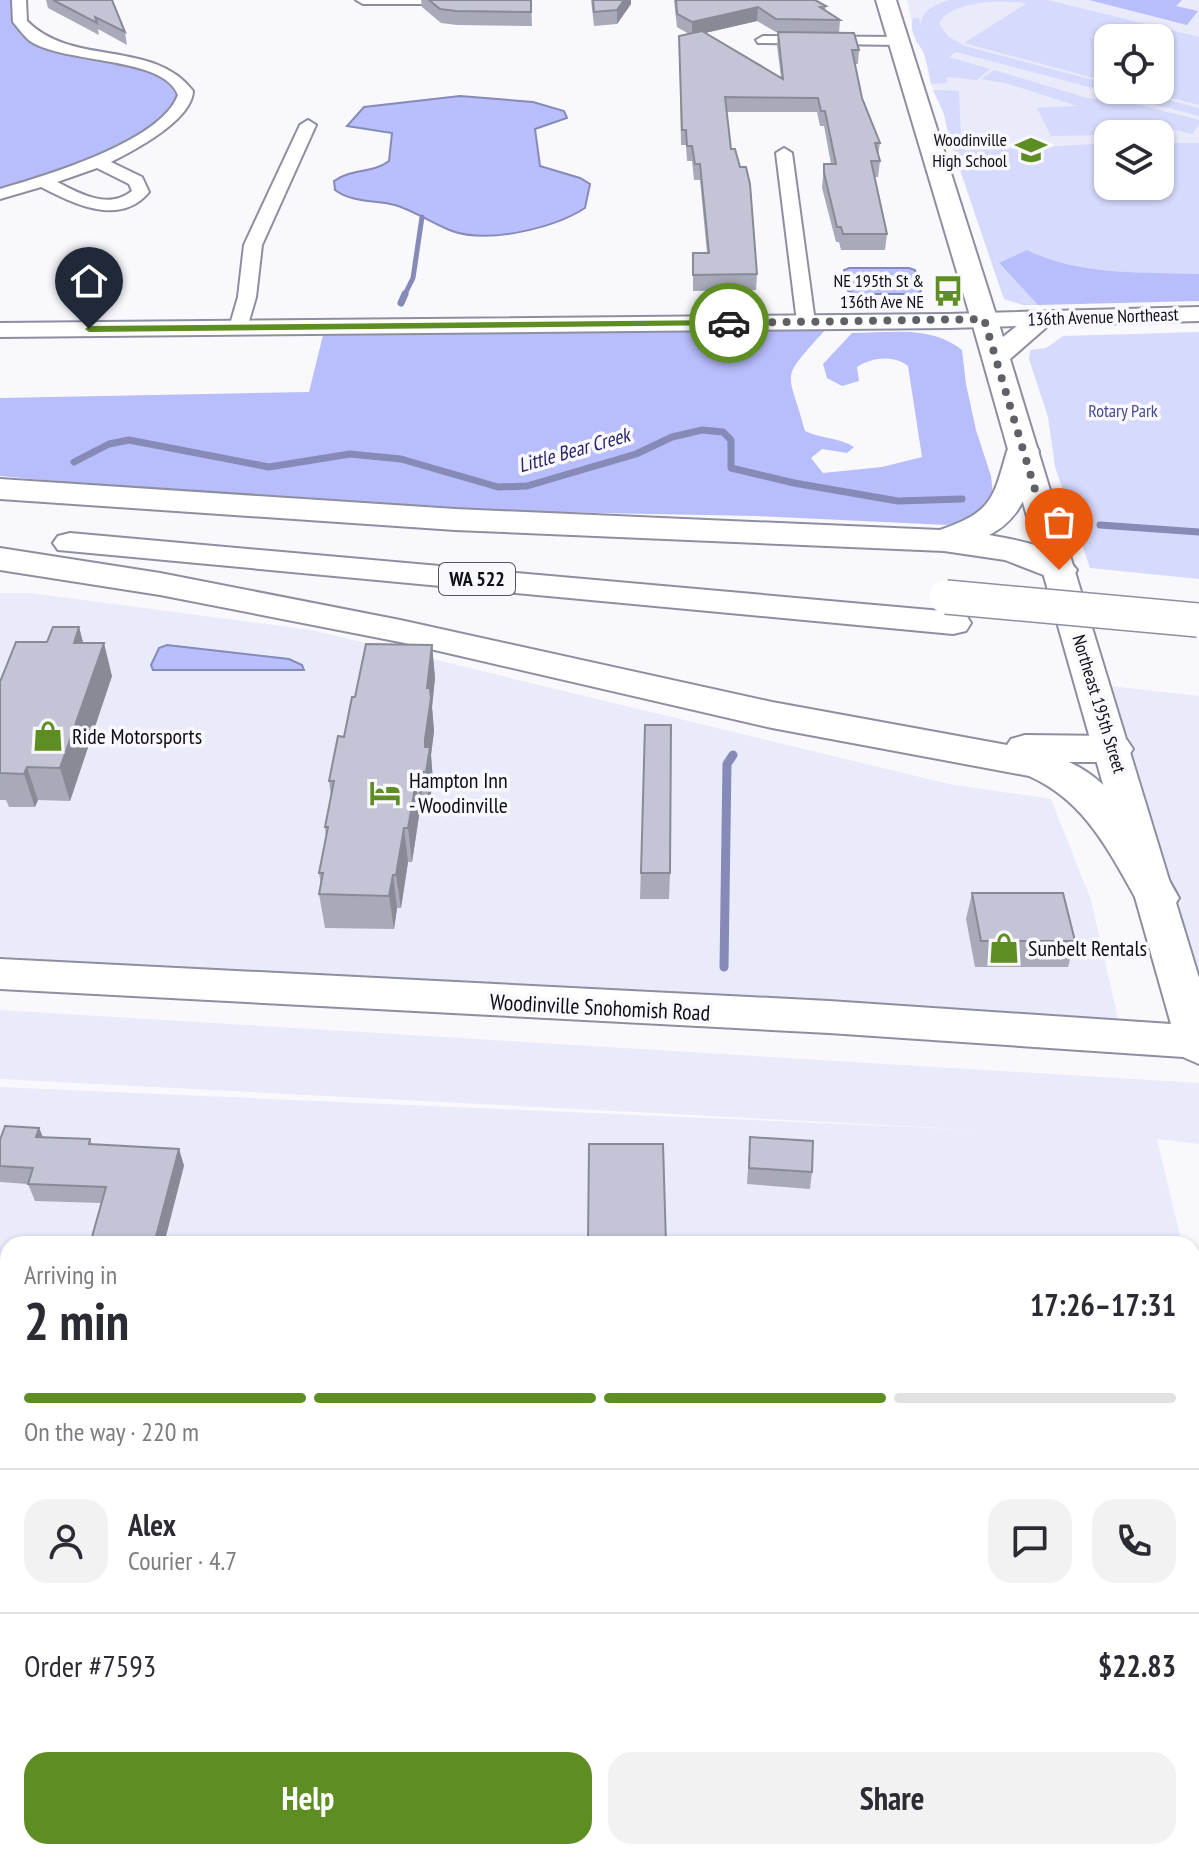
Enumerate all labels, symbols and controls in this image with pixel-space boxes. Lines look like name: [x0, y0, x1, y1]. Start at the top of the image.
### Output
map controls: [1094, 24, 1174, 200]
button: locate: [1094, 24, 1174, 104]
button: layers: [1094, 120, 1174, 200]
place label: Woodinville High School: [932, 128, 1008, 172]
school or university icon: Woodinville High School: [1014, 133, 1048, 167]
pin: [55, 247, 123, 329]
icon: home: [67, 259, 111, 303]
place label: NE 195th St & 136th Ave NE: [834, 269, 924, 313]
bus stop icon: NE 195th St & 136th Ave NE: [931, 274, 965, 308]
courier: [689, 283, 769, 363]
icon: car: [707, 301, 751, 345]
street label: 136th Avenue Northeast: [1027, 302, 1179, 331]
park label: Rotary Park: [1088, 399, 1158, 422]
water label: Little Bear Creek: [515, 421, 635, 478]
pin: [1025, 488, 1093, 570]
icon: bag: [1037, 500, 1081, 544]
road number: WA 522: [439, 563, 515, 595]
street label: Northeast 195th Street: [1068, 632, 1131, 776]
shop icon: Ride Motorsports: [31, 719, 65, 753]
place label: Ride Motorsports: [72, 722, 202, 750]
place label: Hampton Inn - Woodinville: [409, 766, 508, 819]
hotel icon: Hampton Inn - Woodinville: [368, 776, 402, 810]
shop icon: Sunbelt Rentals: [987, 931, 1021, 965]
place label: Sunbelt Rentals: [1028, 934, 1147, 962]
street label: Woodinville Snohomish Road: [489, 987, 711, 1027]
text: Arriving in: [24, 1258, 117, 1291]
text: 17:26–17:31: [1030, 1285, 1176, 1324]
text: 2 min: [24, 1287, 129, 1354]
text: On the way · 220 m: [24, 1415, 199, 1448]
button: person: [24, 1499, 108, 1583]
button: chat: [988, 1499, 1072, 1583]
button: phone: [1092, 1499, 1176, 1583]
text: Alex: [128, 1505, 176, 1544]
text: Courier · 4.7: [128, 1544, 237, 1577]
text: Order #7593: [24, 1646, 156, 1685]
text: $22.83: [1098, 1646, 1176, 1685]
button: Help: [24, 1752, 592, 1844]
button: Share: [608, 1752, 1176, 1844]

